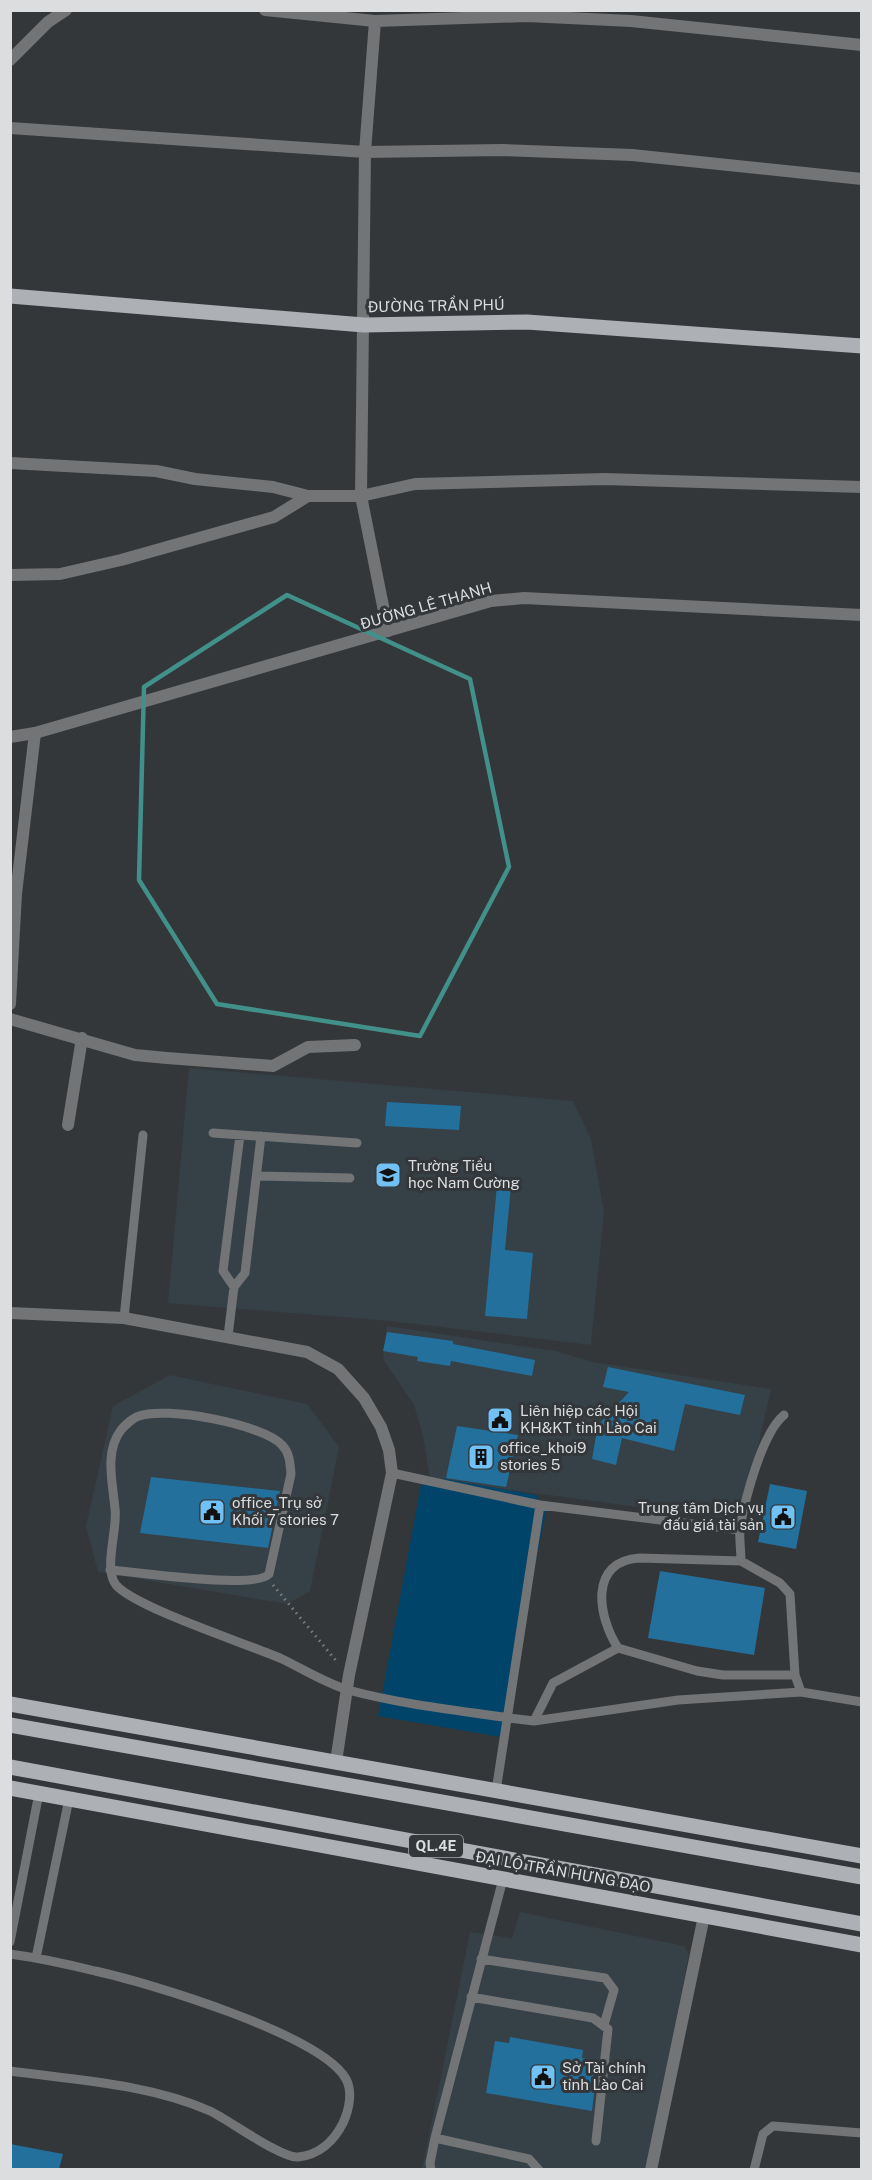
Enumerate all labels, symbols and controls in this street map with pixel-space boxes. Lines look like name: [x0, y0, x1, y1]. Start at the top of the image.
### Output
street label: ĐƯỜNG TRẦN PHÚ: [367, 294, 504, 315]
street label: ĐƯỜNG LÊ THANH: [358, 578, 494, 632]
place label: Trường Tiểu học Nam Cường: [408, 1157, 520, 1191]
school or university icon: Trường Tiểu học Nam Cường: [373, 1160, 403, 1190]
place label: Liên hiệp các Hội KH&KT tỉnh Lào Cai: [520, 1402, 657, 1436]
public building icon: Liên hiệp các Hội KH&KT tỉnh Lào Cai: [485, 1405, 515, 1435]
place label: office_khoi9 stories 5: [500, 1439, 586, 1473]
building icon: office_khoi9 stories 5: [466, 1442, 496, 1472]
place label: office_Trụ sở Khối 7 stories 7: [232, 1494, 339, 1528]
public building icon: office_Trụ sở Khối 7 stories 7: [197, 1497, 227, 1527]
place label: Trung tâm Dịch vụ đấu giá tài sản: [638, 1499, 764, 1533]
public building icon: Trung tâm Dịch vụ đấu giá tài sản: [768, 1502, 798, 1532]
road number: QL.4E: [409, 1835, 463, 1857]
street label: ĐẠI LỘ TRẦN HƯNG ĐẠO: [474, 1846, 652, 1895]
place label: Sở Tài chính tỉnh Lào Cai: [562, 2059, 646, 2093]
public building icon: Sở Tài chính tỉnh Lào Cai: [528, 2062, 558, 2092]

